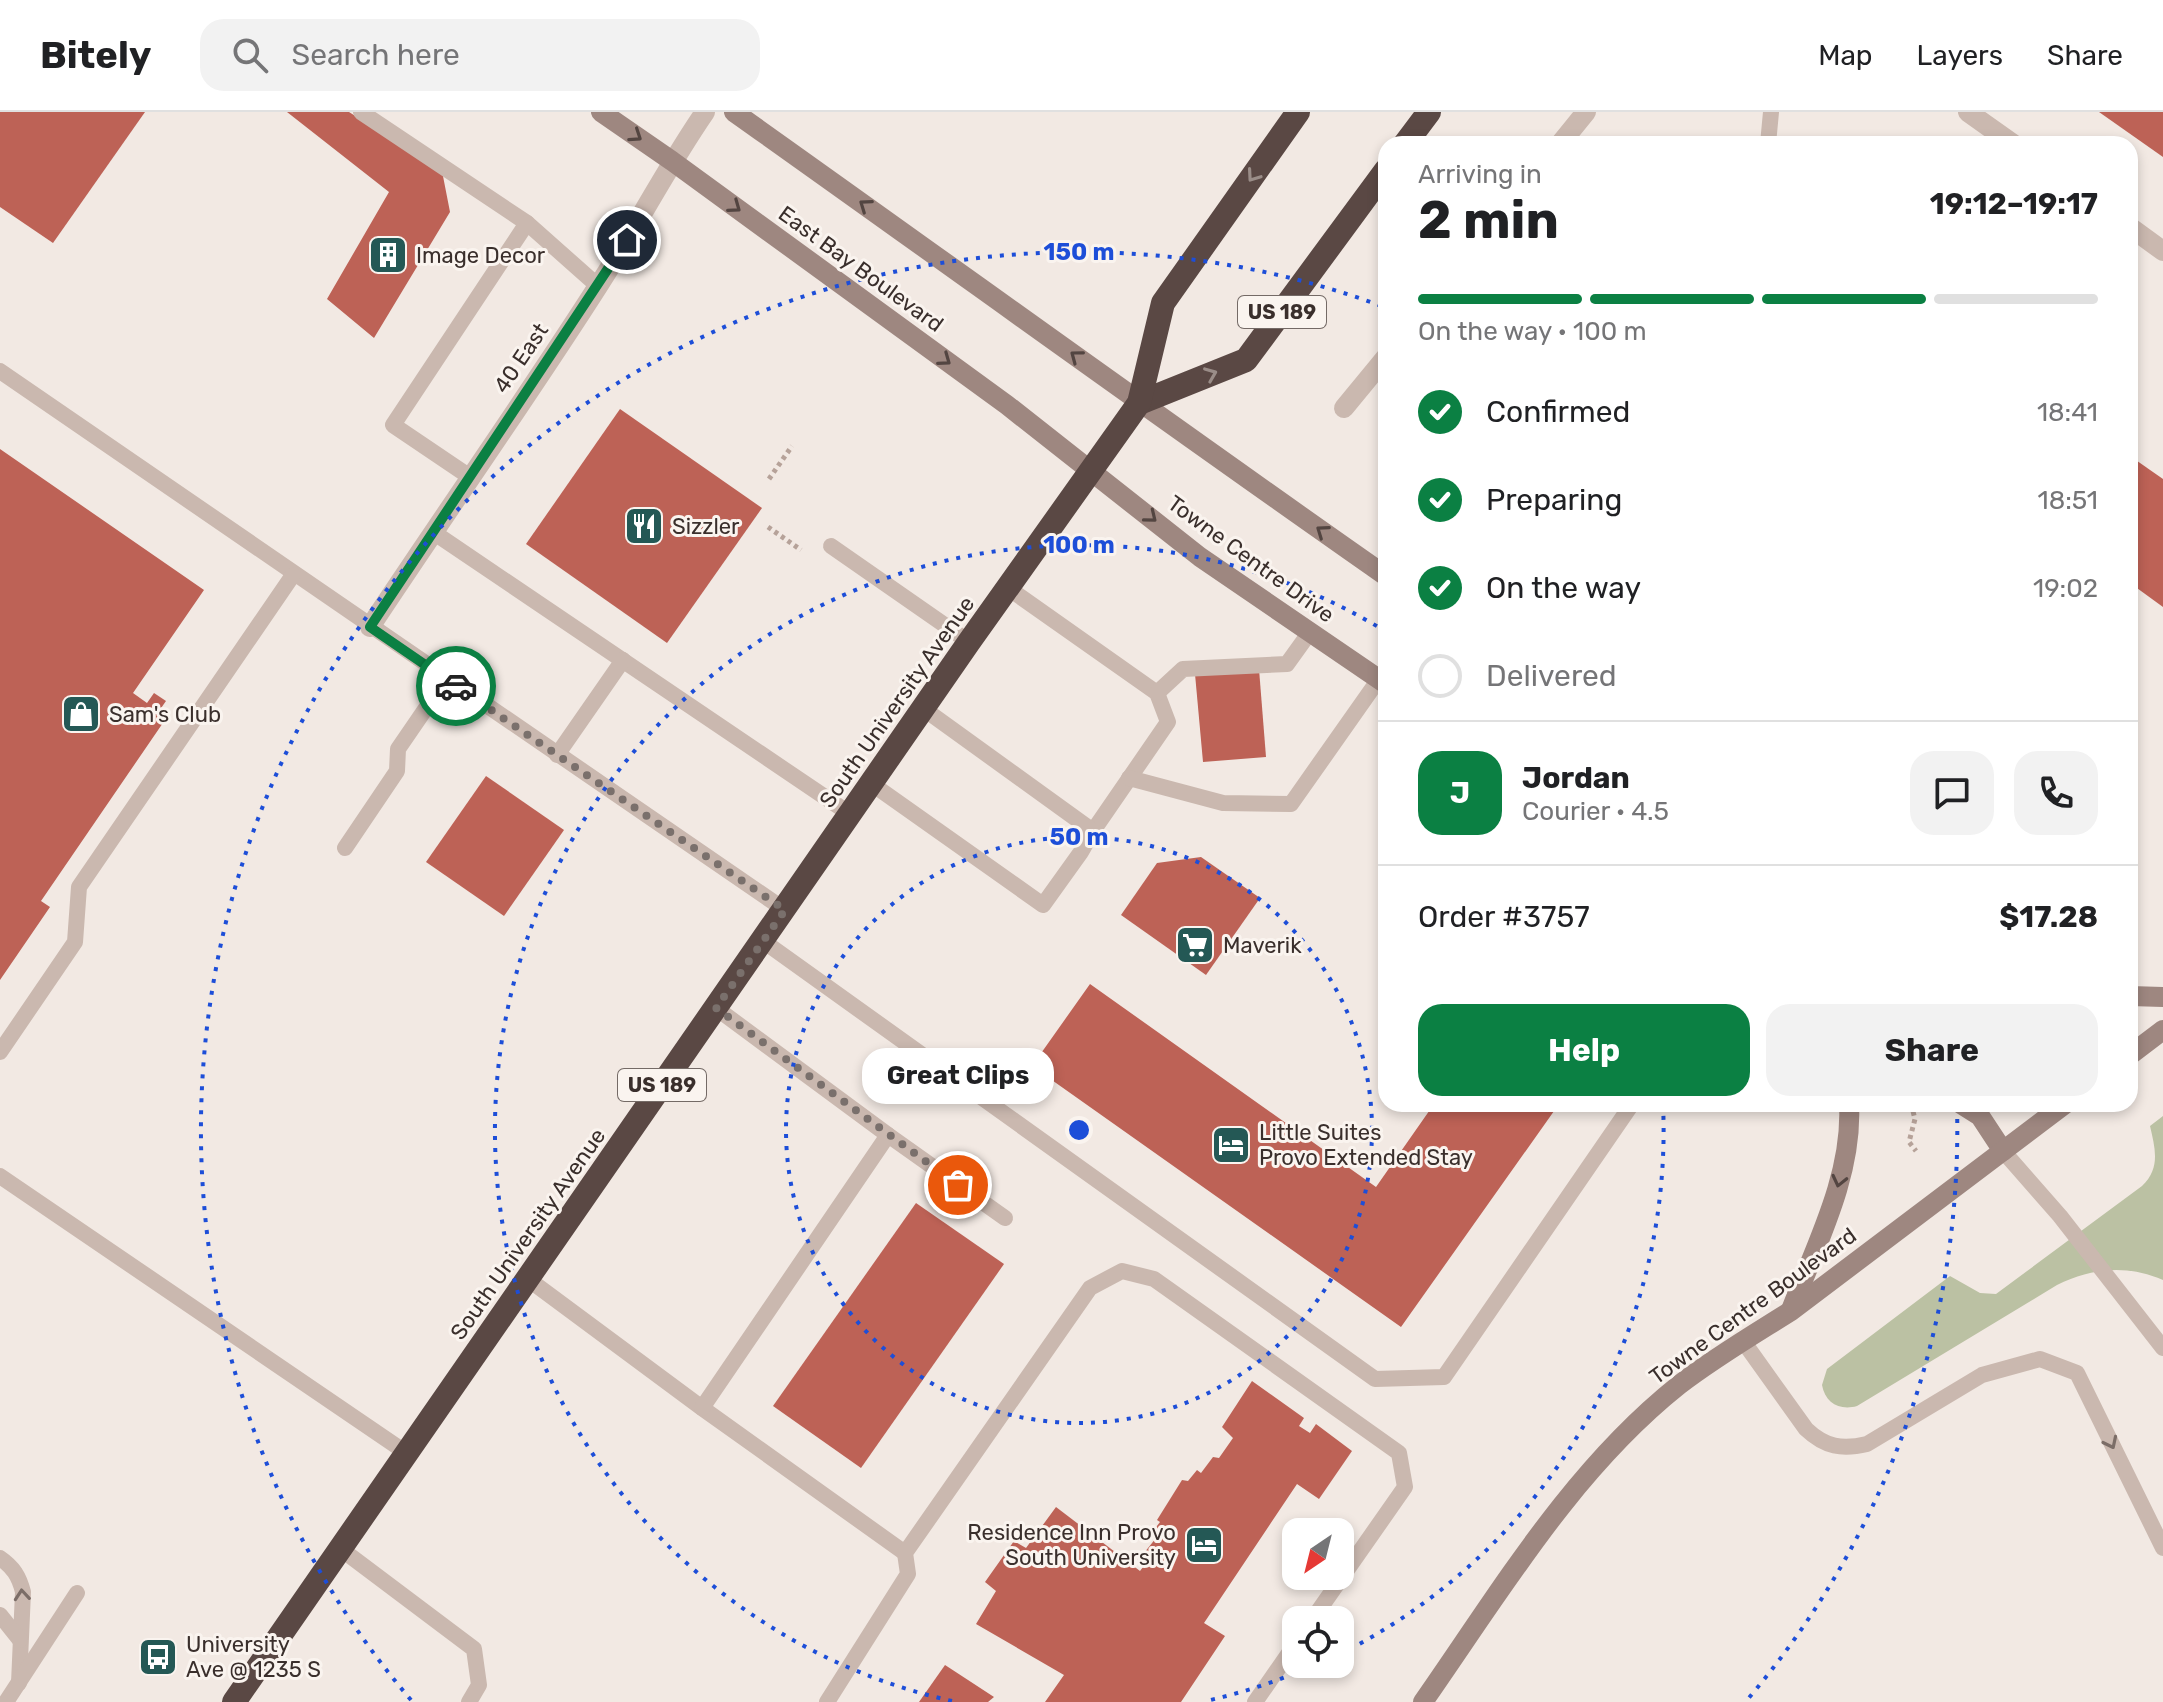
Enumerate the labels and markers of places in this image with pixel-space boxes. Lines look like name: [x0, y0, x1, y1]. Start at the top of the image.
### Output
pin: [593, 206, 661, 274]
building icon: Image Decor: [367, 234, 409, 276]
place label: Image Decor: [416, 242, 546, 269]
restaurant icon: Sizzler: [623, 505, 665, 547]
place label: Sizzler: [672, 513, 740, 540]
shop icon: Sam's Club: [60, 693, 102, 735]
place label: Sam's Club: [109, 701, 221, 728]
supermarket icon: Maverik: [1174, 924, 1216, 966]
place label: Maverik: [1223, 932, 1302, 959]
callout: Great Clips: [862, 1049, 1054, 1105]
centre of rings: [1065, 1116, 1093, 1144]
place label: Little Suites Provo Extended Stay: [1259, 1119, 1473, 1171]
hotel icon: Little Suites Provo Extended Stay: [1210, 1124, 1252, 1166]
pin: [924, 1151, 992, 1219]
place label: Residence Inn Provo South University: [967, 1519, 1176, 1571]
hotel icon: Residence Inn Provo South University: [1183, 1524, 1225, 1566]
place label: University Ave @ 1235 S: [186, 1631, 321, 1683]
bus stop icon: University Ave @ 1235 S: [137, 1636, 179, 1678]

